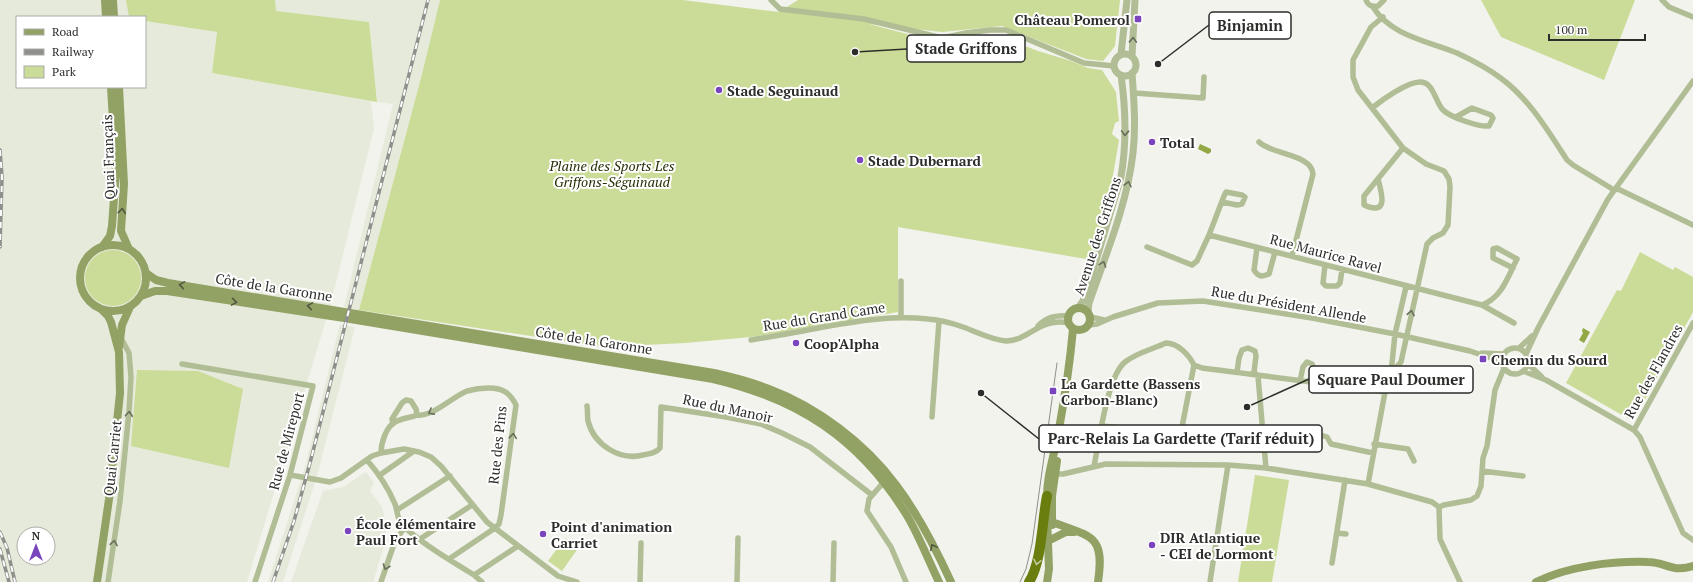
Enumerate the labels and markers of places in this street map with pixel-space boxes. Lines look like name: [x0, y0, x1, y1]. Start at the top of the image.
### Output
place label: Château Pomerol: [1014, 10, 1130, 29]
callout: Binjamin: [1209, 12, 1291, 39]
marker: Château Pomerol: [1133, 14, 1143, 24]
callout: Stade Griffons: [907, 35, 1025, 62]
place label: Stade Seguinaud: [727, 81, 839, 100]
marker: Stade Seguinaud: [714, 85, 724, 95]
place label: Total: [1160, 133, 1195, 152]
marker: Total: [1147, 137, 1157, 147]
place label: Stade Dubernard: [868, 151, 982, 170]
marker: Stade Dubernard: [855, 155, 865, 165]
place label: Coop'Alpha: [804, 334, 879, 353]
marker: Coop'Alpha: [791, 338, 801, 348]
place label: Chemin du Sourd: [1491, 350, 1608, 369]
marker: Chemin du Sourd: [1478, 354, 1488, 364]
callout: Square Paul Doumer: [1309, 366, 1473, 393]
place label: La Gardette (Bassens Carbon-Blanc): [1061, 374, 1200, 409]
marker: La Gardette (Bassens Carbon-Blanc): [1048, 386, 1058, 396]
callout: Parc-Relais La Gardette (Tarif réduit): [1039, 425, 1322, 452]
place label: École élémentaire Paul Fort: [356, 514, 477, 549]
place label: Point d'animation Carriet: [551, 517, 672, 552]
marker: École élémentaire Paul Fort: [343, 526, 353, 536]
place label: DIR Atlantique - CEI de Lormont: [1160, 528, 1274, 563]
marker: Point d'animation Carriet: [538, 529, 548, 539]
marker: DIR Atlantique - CEI de Lormont: [1147, 540, 1157, 550]

